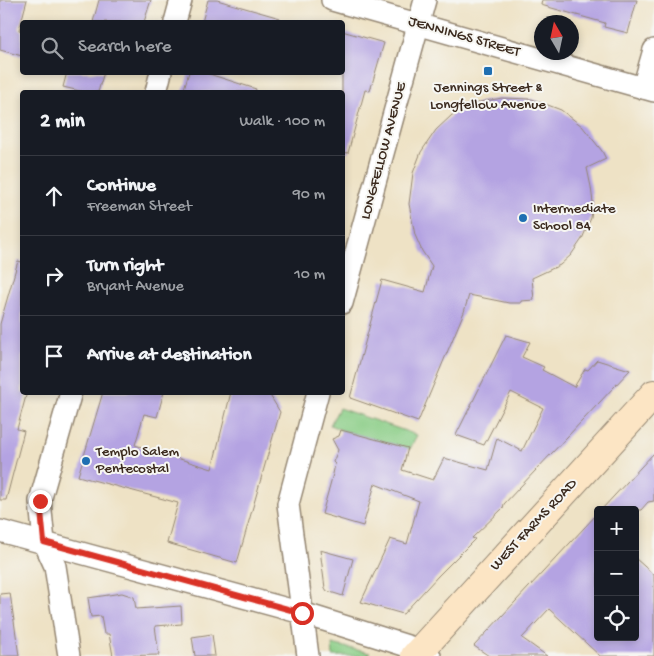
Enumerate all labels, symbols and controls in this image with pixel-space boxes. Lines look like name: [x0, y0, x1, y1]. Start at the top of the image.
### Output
street label: JENNINGS STREET: [406, 12, 523, 62]
north arrow: [534, 15, 579, 60]
search box: [20, 20, 345, 75]
icon: search: [38, 34, 66, 62]
text: Search here: [78, 36, 172, 59]
marker: Jennings Street & Longfellow Avenue: [482, 65, 494, 77]
place label: Jennings Street & Longfellow Avenue: [430, 79, 546, 114]
street label: LONGFELLOW AVENUE: [357, 80, 411, 222]
text: 2 min: [40, 110, 85, 135]
text: Walk · 100 m: [239, 113, 325, 132]
text: Continue: [87, 175, 156, 198]
icon: ahead: [40, 182, 68, 210]
text: 90 m: [293, 186, 325, 205]
text: Freeman Street: [87, 198, 192, 217]
place label: Intermediate School 84: [533, 200, 616, 235]
marker: Intermediate School 84: [517, 212, 529, 224]
text: Turn right: [87, 255, 163, 278]
icon: right: [40, 262, 68, 290]
text: 10 m: [294, 266, 325, 285]
text: Bryant Avenue: [87, 278, 184, 297]
icon: arrive: [40, 342, 68, 370]
text: Arrive at destination: [87, 344, 251, 367]
place label: Templo Salem Pentecostal: [95, 443, 180, 478]
marker: Templo Salem Pentecostal: [80, 455, 92, 467]
street label: WEST FARMS ROAD: [487, 475, 581, 575]
route end: [29, 490, 52, 513]
map controls: [594, 506, 639, 641]
button: +: [594, 506, 639, 551]
button: −: [594, 551, 639, 596]
button: locate: [594, 596, 639, 641]
route start: [291, 602, 314, 625]

